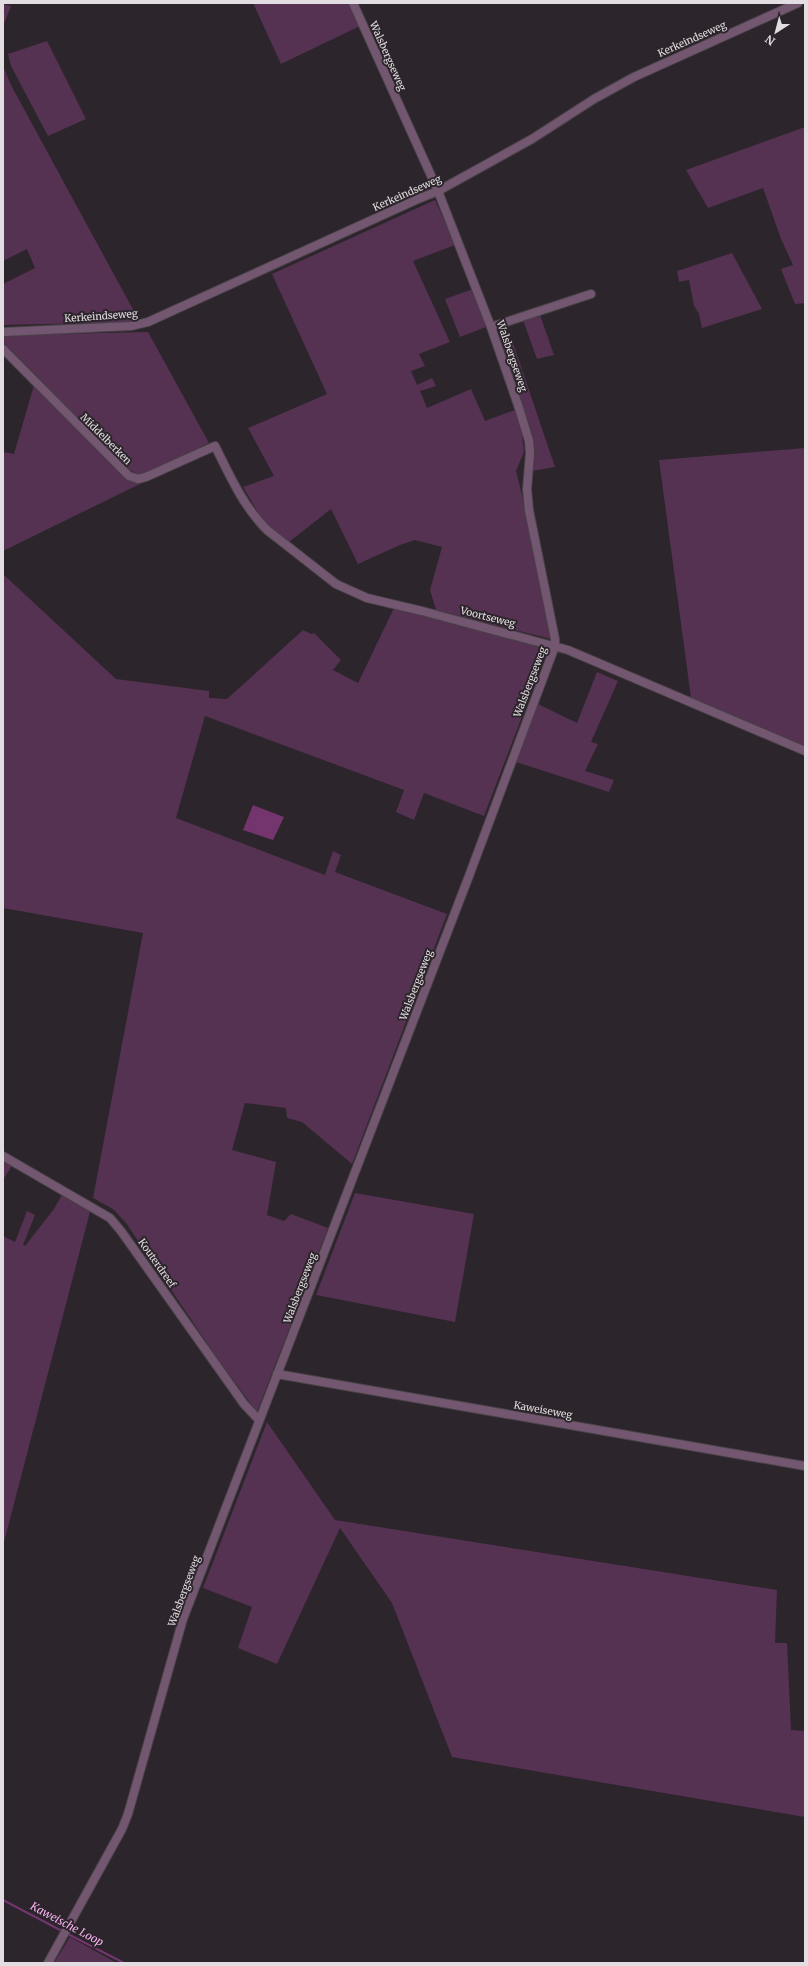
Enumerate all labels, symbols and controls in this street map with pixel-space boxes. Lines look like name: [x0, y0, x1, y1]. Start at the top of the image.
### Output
north arrow: [756, 12, 796, 52]
street label: Walsbergseweg: [366, 18, 409, 93]
street label: Kerkeindseweg: [656, 18, 728, 60]
text: N: [762, 32, 778, 48]
street label: Kerkeindseweg: [371, 172, 443, 214]
street label: Kerkeindseweg: [64, 307, 138, 325]
street label: Walsbergseweg: [493, 318, 530, 393]
street label: Middelberken: [78, 411, 135, 468]
street label: Voortseweg: [458, 604, 517, 630]
street label: Walsbergseweg: [510, 645, 549, 720]
street label: Walsbergseweg: [396, 948, 435, 1023]
street label: Kouterdreef: [135, 1236, 179, 1291]
street label: Walsbergseweg: [280, 1251, 319, 1326]
street label: Kaweiseweg: [513, 1398, 573, 1422]
street label: Walsbergseweg: [165, 1554, 203, 1629]
water label: Kaweische Loop: [27, 1898, 106, 1949]

